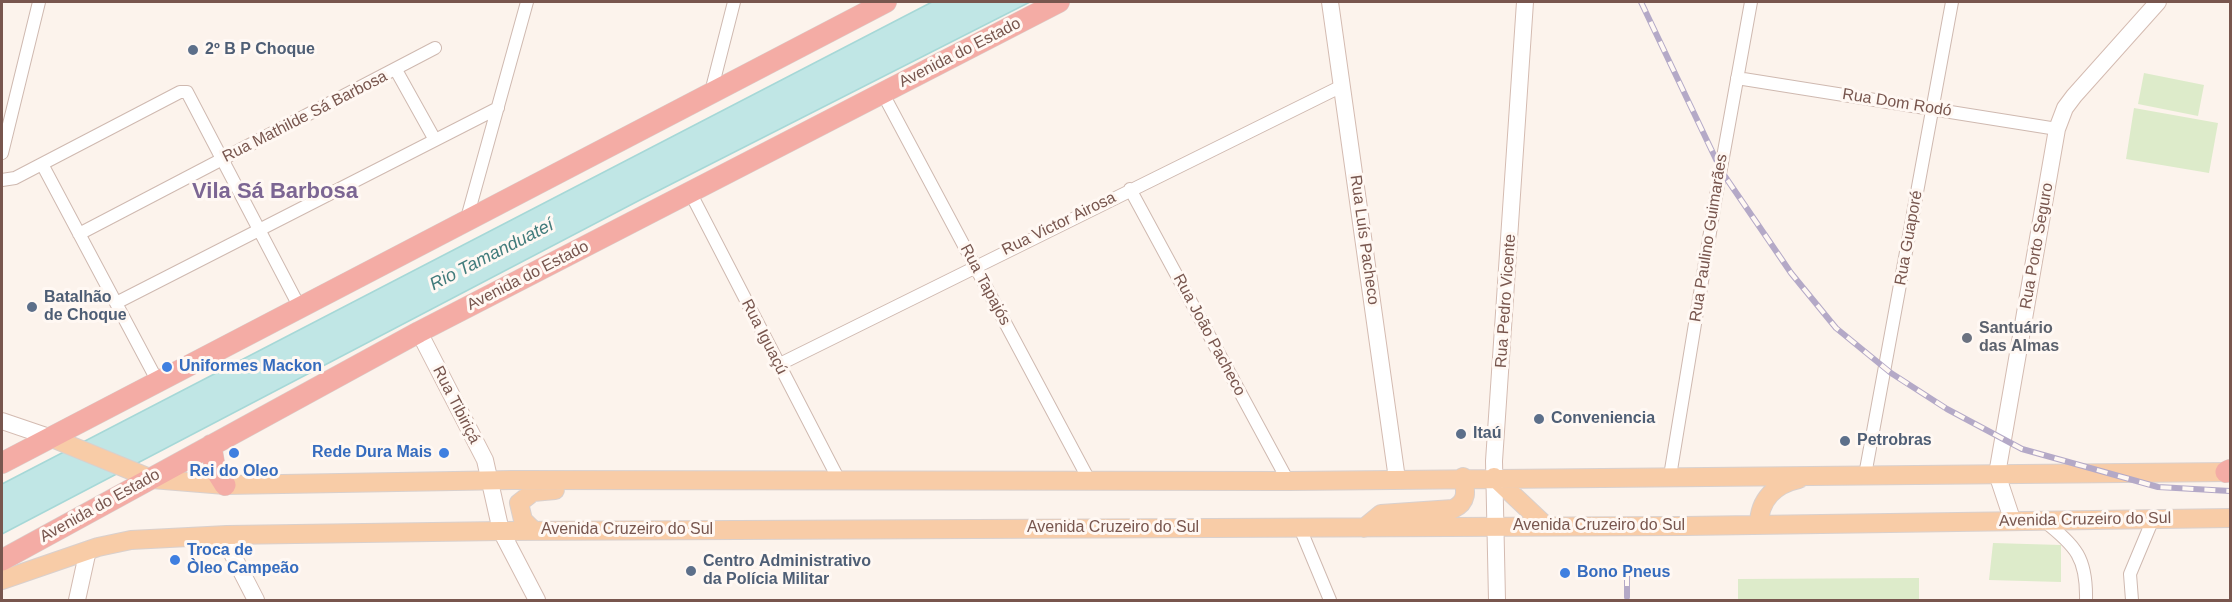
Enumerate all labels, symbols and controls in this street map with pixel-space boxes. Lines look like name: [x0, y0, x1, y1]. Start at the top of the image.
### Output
street label: Avenida do Estado: [896, 14, 1024, 92]
place label: 2º B P Choque: [205, 40, 315, 60]
marker: 2º B P Choque: [186, 43, 200, 57]
street label: Rua Mathilde Sá Barbosa: [219, 67, 391, 167]
street label: Rua Dom Rodó: [1841, 85, 1953, 121]
street label: Rua Paulino Guimarães: [1686, 153, 1732, 323]
street label: Rua Luís Pacheco: [1345, 174, 1383, 306]
district label: Vila Sá Barbosa: [192, 179, 358, 205]
street label: Rua Porto Seguro: [2016, 181, 2058, 311]
street label: Rua Victor Airosa: [999, 188, 1119, 260]
street label: Rua Guaporé: [1891, 189, 1927, 287]
water label: Rio Tamanduateí: [426, 214, 558, 296]
street label: Rua Pedro Vicente: [1492, 233, 1520, 369]
street label: Avenida do Estado: [464, 237, 592, 315]
street label: Rua Tapajós: [956, 241, 1014, 329]
street label: Rua João Pacheco: [1169, 271, 1249, 399]
place label: Batalhão de Choque: [44, 288, 127, 326]
street label: Rua Iguaçú: [737, 296, 791, 378]
marker: Batalhão de Choque: [25, 300, 39, 314]
place label: Santuário das Almas: [1979, 319, 2059, 357]
marker: Santuário das Almas: [1960, 331, 1974, 345]
place label: Uniformes Mackon: [179, 357, 322, 377]
marker: Uniformes Mackon: [160, 360, 174, 374]
street label: Rua Tibiriçá: [428, 363, 484, 447]
place label: Conveniencia: [1551, 409, 1655, 429]
marker: Conveniencia: [1532, 412, 1546, 426]
place label: Itaú: [1473, 424, 1501, 444]
marker: Itaú: [1454, 427, 1468, 441]
place label: Petrobras: [1857, 431, 1932, 451]
marker: Petrobras: [1838, 434, 1852, 448]
place label: Rede Dura Mais: [312, 443, 432, 463]
marker: Rei do Oleo: [227, 446, 241, 460]
marker: Rede Dura Mais: [437, 446, 451, 460]
place label: Rei do Oleo: [190, 462, 278, 482]
street label: Avenida do Estado: [37, 465, 163, 547]
street label: Avenida Cruzeiro do Sul: [1999, 509, 2171, 531]
street label: Avenida Cruzeiro do Sul: [1513, 516, 1685, 536]
street label: Avenida Cruzeiro do Sul: [1027, 518, 1199, 538]
street label: Avenida Cruzeiro do Sul: [541, 520, 713, 540]
place label: Troca de Òleo Campeão: [187, 541, 299, 579]
place label: Centro Administrativo da Polícia Militar: [703, 552, 871, 590]
marker: Troca de Òleo Campeão: [168, 553, 182, 567]
place label: Bono Pneus: [1577, 563, 1670, 583]
marker: Centro Administrativo da Polícia Militar: [684, 564, 698, 578]
marker: Bono Pneus: [1558, 566, 1572, 580]

